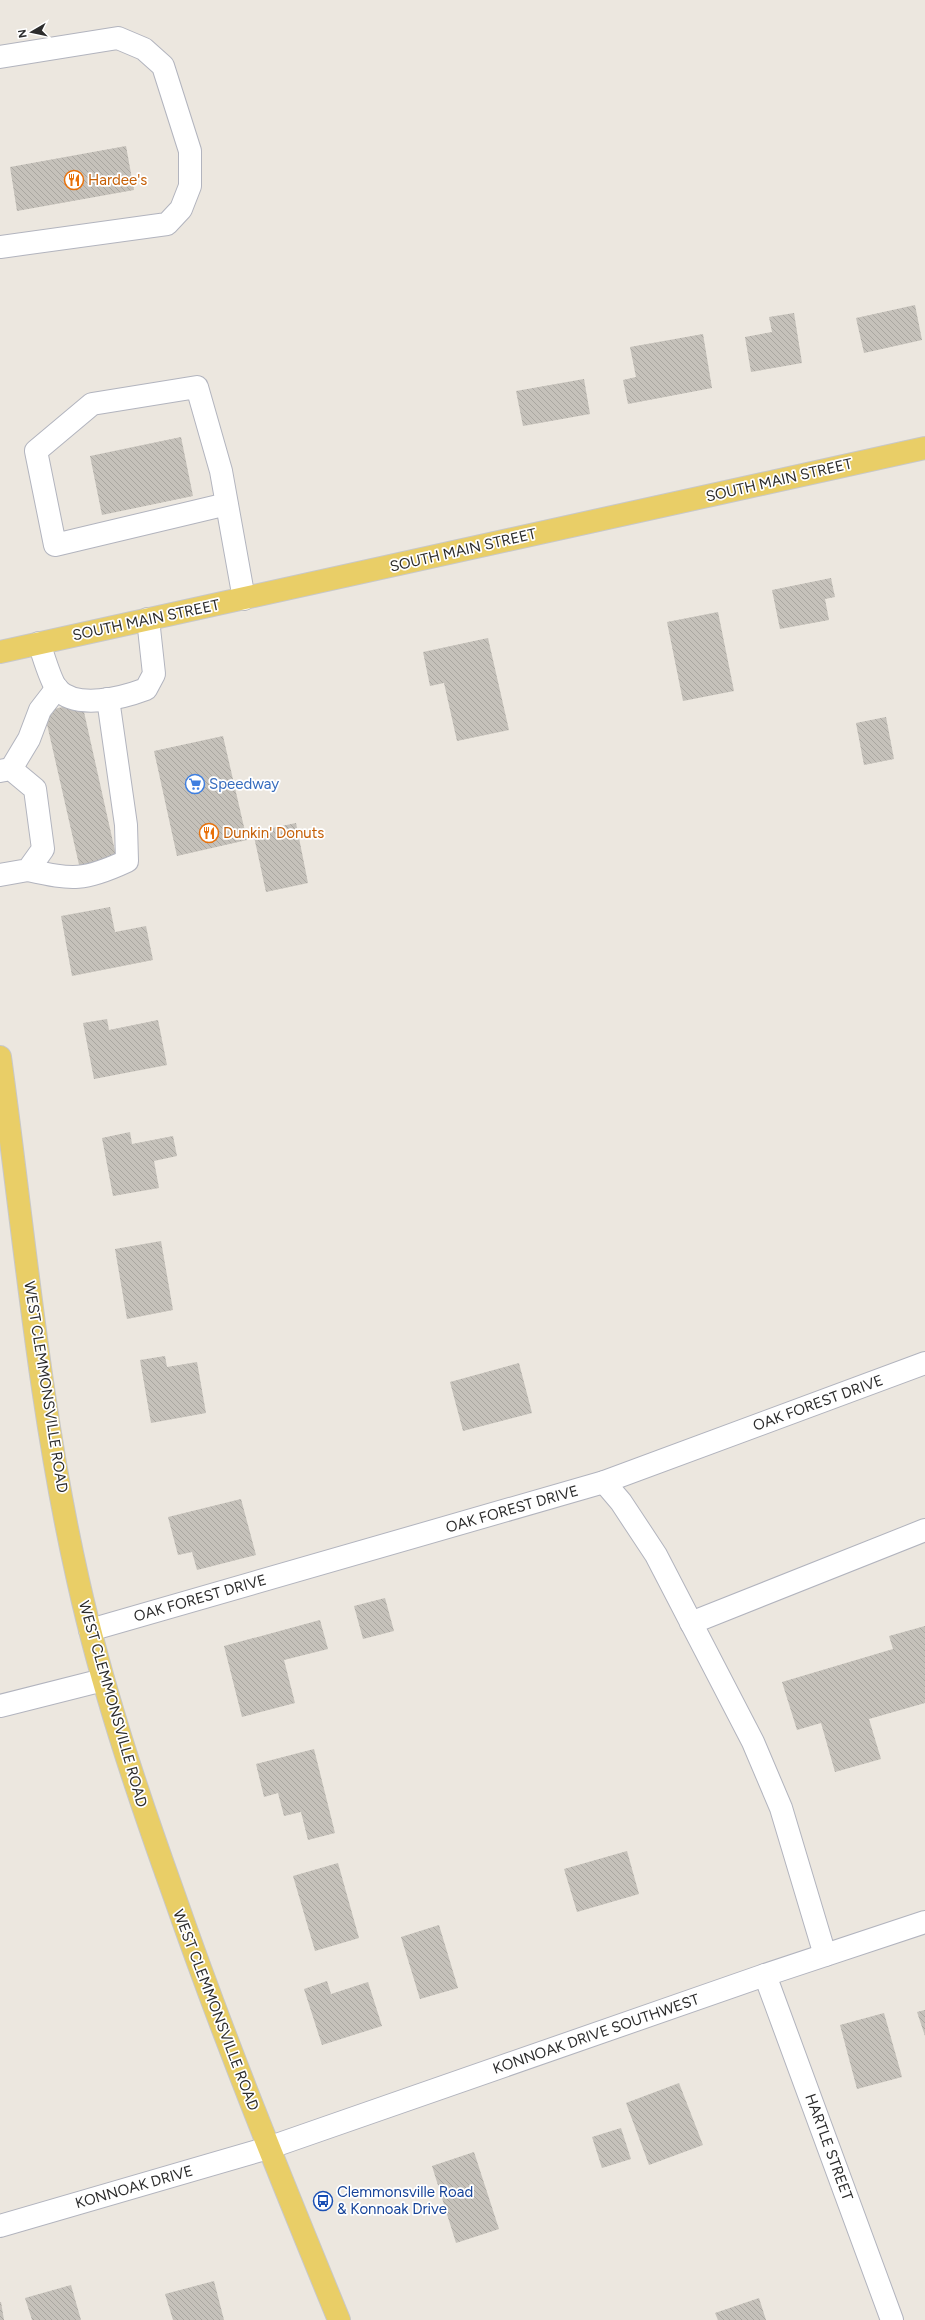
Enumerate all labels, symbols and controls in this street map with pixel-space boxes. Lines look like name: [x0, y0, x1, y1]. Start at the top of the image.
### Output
north arrow: [12, 12, 52, 52]
text: N: [16, 28, 30, 39]
restaurant icon: Hardee's: [63, 169, 85, 191]
place label: Hardee's: [88, 171, 147, 189]
street label: SOUTH MAIN STREET: [704, 454, 855, 506]
street label: SOUTH MAIN STREET: [388, 524, 539, 576]
street label: SOUTH MAIN STREET: [71, 595, 222, 644]
supermarket icon: Speedway: [184, 773, 206, 795]
place label: Speedway: [209, 775, 279, 793]
restaurant icon: Dunkin' Donuts: [198, 822, 220, 844]
place label: Dunkin' Donuts: [223, 824, 324, 842]
street label: WEST CLEMMONSVILLE ROAD: [20, 1280, 72, 1494]
street label: OAK FOREST DRIVE: [751, 1371, 885, 1435]
street label: OAK FOREST DRIVE: [444, 1481, 580, 1537]
street label: OAK FOREST DRIVE: [132, 1570, 268, 1626]
street label: WEST CLEMMONSVILLE ROAD: [75, 1599, 151, 1809]
street label: WEST CLEMMONSVILLE ROAD: [169, 1907, 263, 2113]
street label: KONNOAK DRIVE SOUTHWEST: [490, 1990, 702, 2078]
street label: HARTLE STREET: [801, 2091, 857, 2204]
street label: KONNOAK DRIVE: [73, 2162, 195, 2212]
place label: Clemmonsville Road & Konnoak Drive: [337, 2183, 473, 2218]
bus stop icon: Clemmonsville Road & Konnoak Drive: [312, 2190, 334, 2212]

